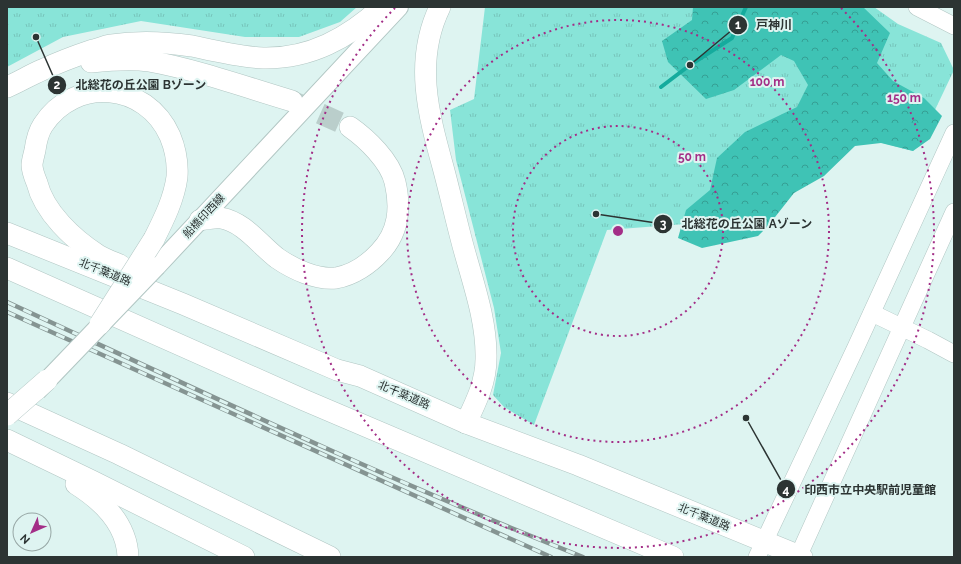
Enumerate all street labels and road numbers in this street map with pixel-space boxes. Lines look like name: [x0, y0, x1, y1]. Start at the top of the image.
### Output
street label: 船橋印西線: [180, 191, 228, 241]
street label: 北千葉道路: [77, 256, 133, 288]
street label: 北千葉道路: [376, 378, 432, 412]
street label: 北千葉道路: [676, 501, 732, 533]

